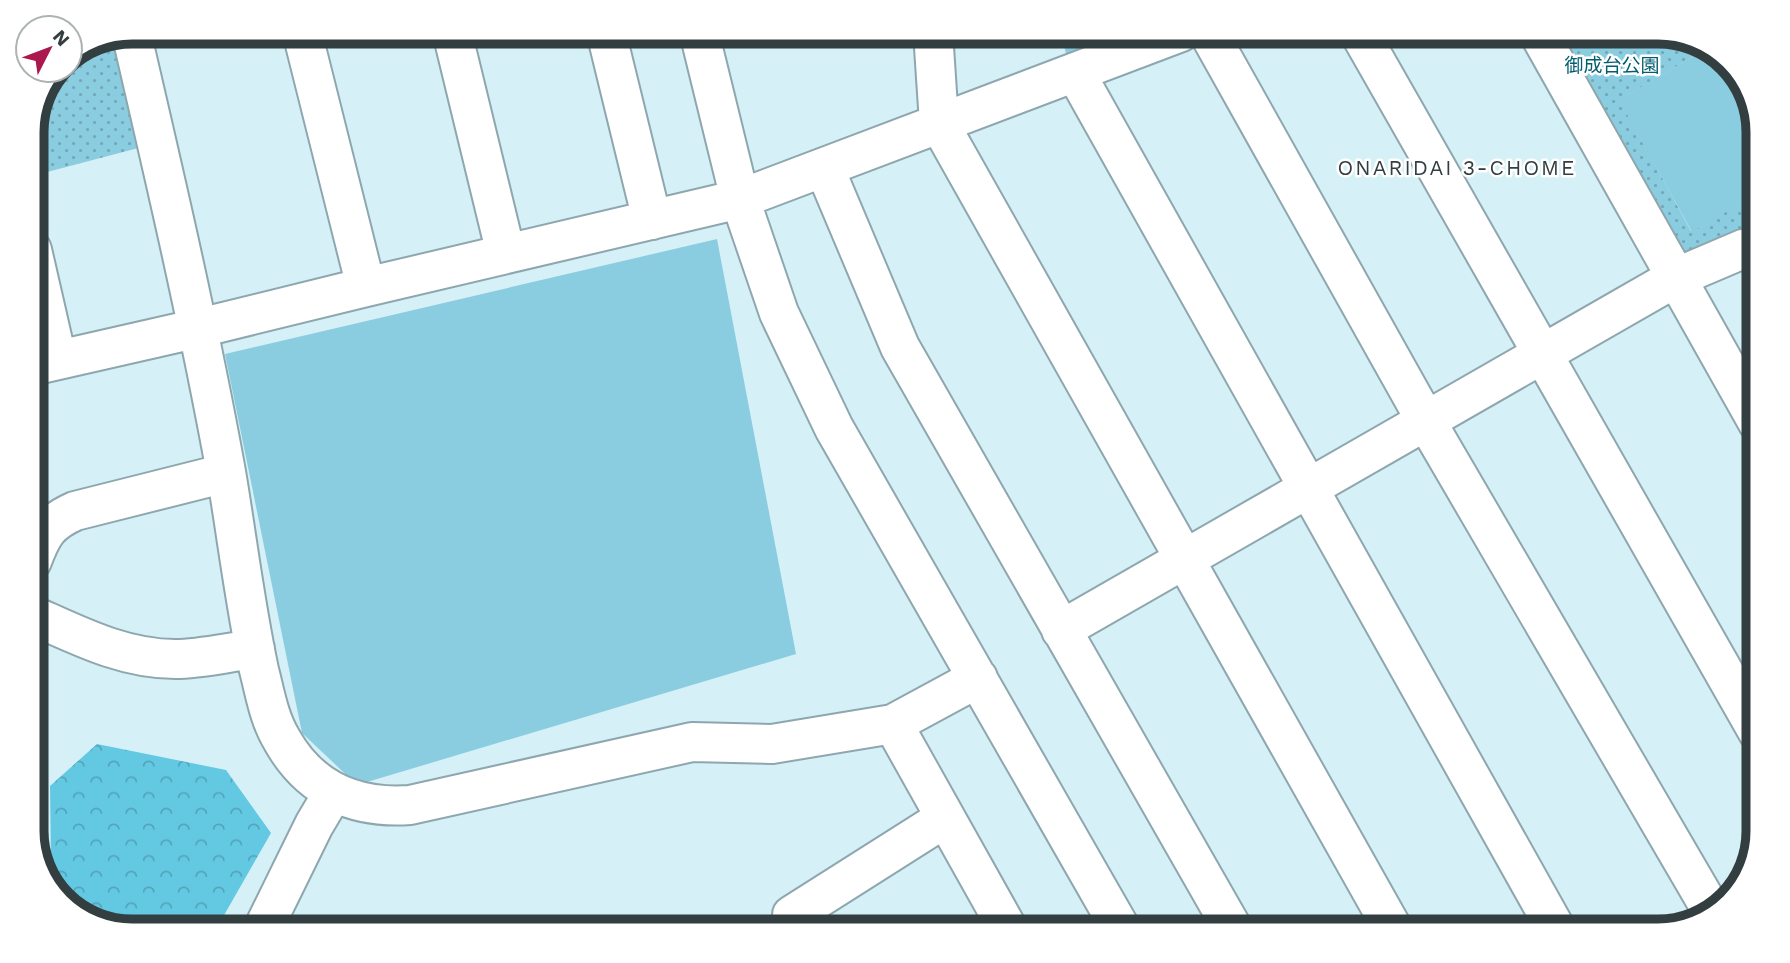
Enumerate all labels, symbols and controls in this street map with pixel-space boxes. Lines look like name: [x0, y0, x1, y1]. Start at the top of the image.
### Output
north arrow: [14, 14, 84, 84]
text: N: [48, 25, 75, 51]
park label: 御成台公園: [1564, 54, 1660, 77]
district label: ONARIDAI 3-CHOME: [1338, 155, 1576, 180]

